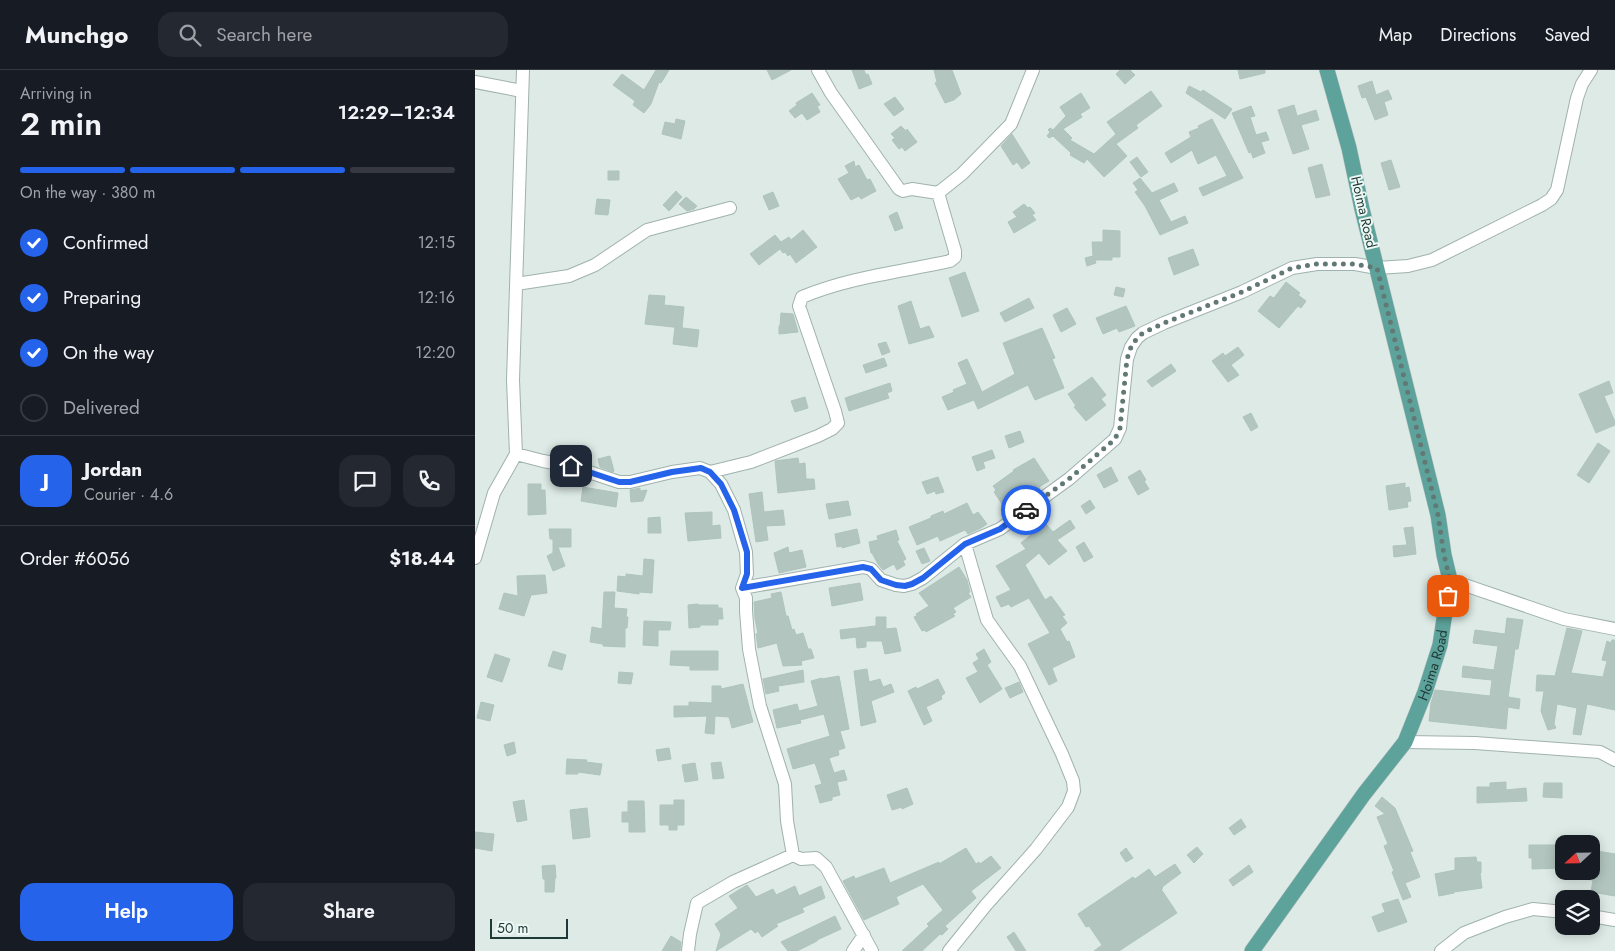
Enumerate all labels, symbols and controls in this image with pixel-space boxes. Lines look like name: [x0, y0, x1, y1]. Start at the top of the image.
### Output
search box: [158, 12, 508, 57]
text: Munchgo: [25, 17, 128, 52]
icon: search: [176, 21, 204, 49]
text: Search here: [216, 21, 312, 48]
text: Map: [1379, 22, 1412, 48]
text: Directions: [1440, 22, 1516, 48]
text: Saved: [1544, 22, 1590, 48]
text: Arriving in: [20, 82, 92, 105]
text: 12:29–12:34: [338, 99, 455, 126]
text: 2 min: [20, 101, 102, 147]
street label: Hoima Road: [1346, 174, 1382, 250]
text: On the way · 380 m: [20, 181, 155, 204]
icon: check: [20, 229, 48, 257]
text: Confirmed: [63, 229, 149, 256]
text: 12:15: [418, 231, 455, 254]
icon: check: [20, 284, 48, 312]
text: Preparing: [63, 284, 141, 311]
text: 12:16: [417, 286, 455, 309]
icon: check: [20, 339, 48, 367]
text: On the way: [63, 339, 154, 366]
text: 12:20: [415, 341, 455, 364]
text: Delivered: [63, 394, 140, 421]
pin: [550, 445, 592, 487]
icon: home: [557, 452, 585, 480]
button: chat: [339, 455, 391, 507]
button: phone: [403, 455, 455, 507]
text: Jordan: [84, 456, 142, 483]
text: J: [43, 467, 49, 494]
text: Courier · 4.6: [84, 483, 173, 506]
courier: [1001, 485, 1051, 535]
icon: car: [1012, 496, 1040, 524]
text: Order #6056: [20, 545, 130, 572]
text: $18.44: [389, 545, 455, 572]
pin: [1427, 575, 1469, 617]
icon: bag: [1434, 582, 1462, 610]
street label: Hoima Road: [1413, 628, 1452, 704]
north arrow: [1555, 835, 1600, 880]
map controls: [1555, 835, 1600, 935]
button: Help: [20, 883, 233, 941]
button: Share: [243, 883, 455, 941]
button: layers: [1555, 890, 1600, 935]
scale bar: [490, 916, 567, 939]
text: 50 m: [497, 918, 528, 938]

